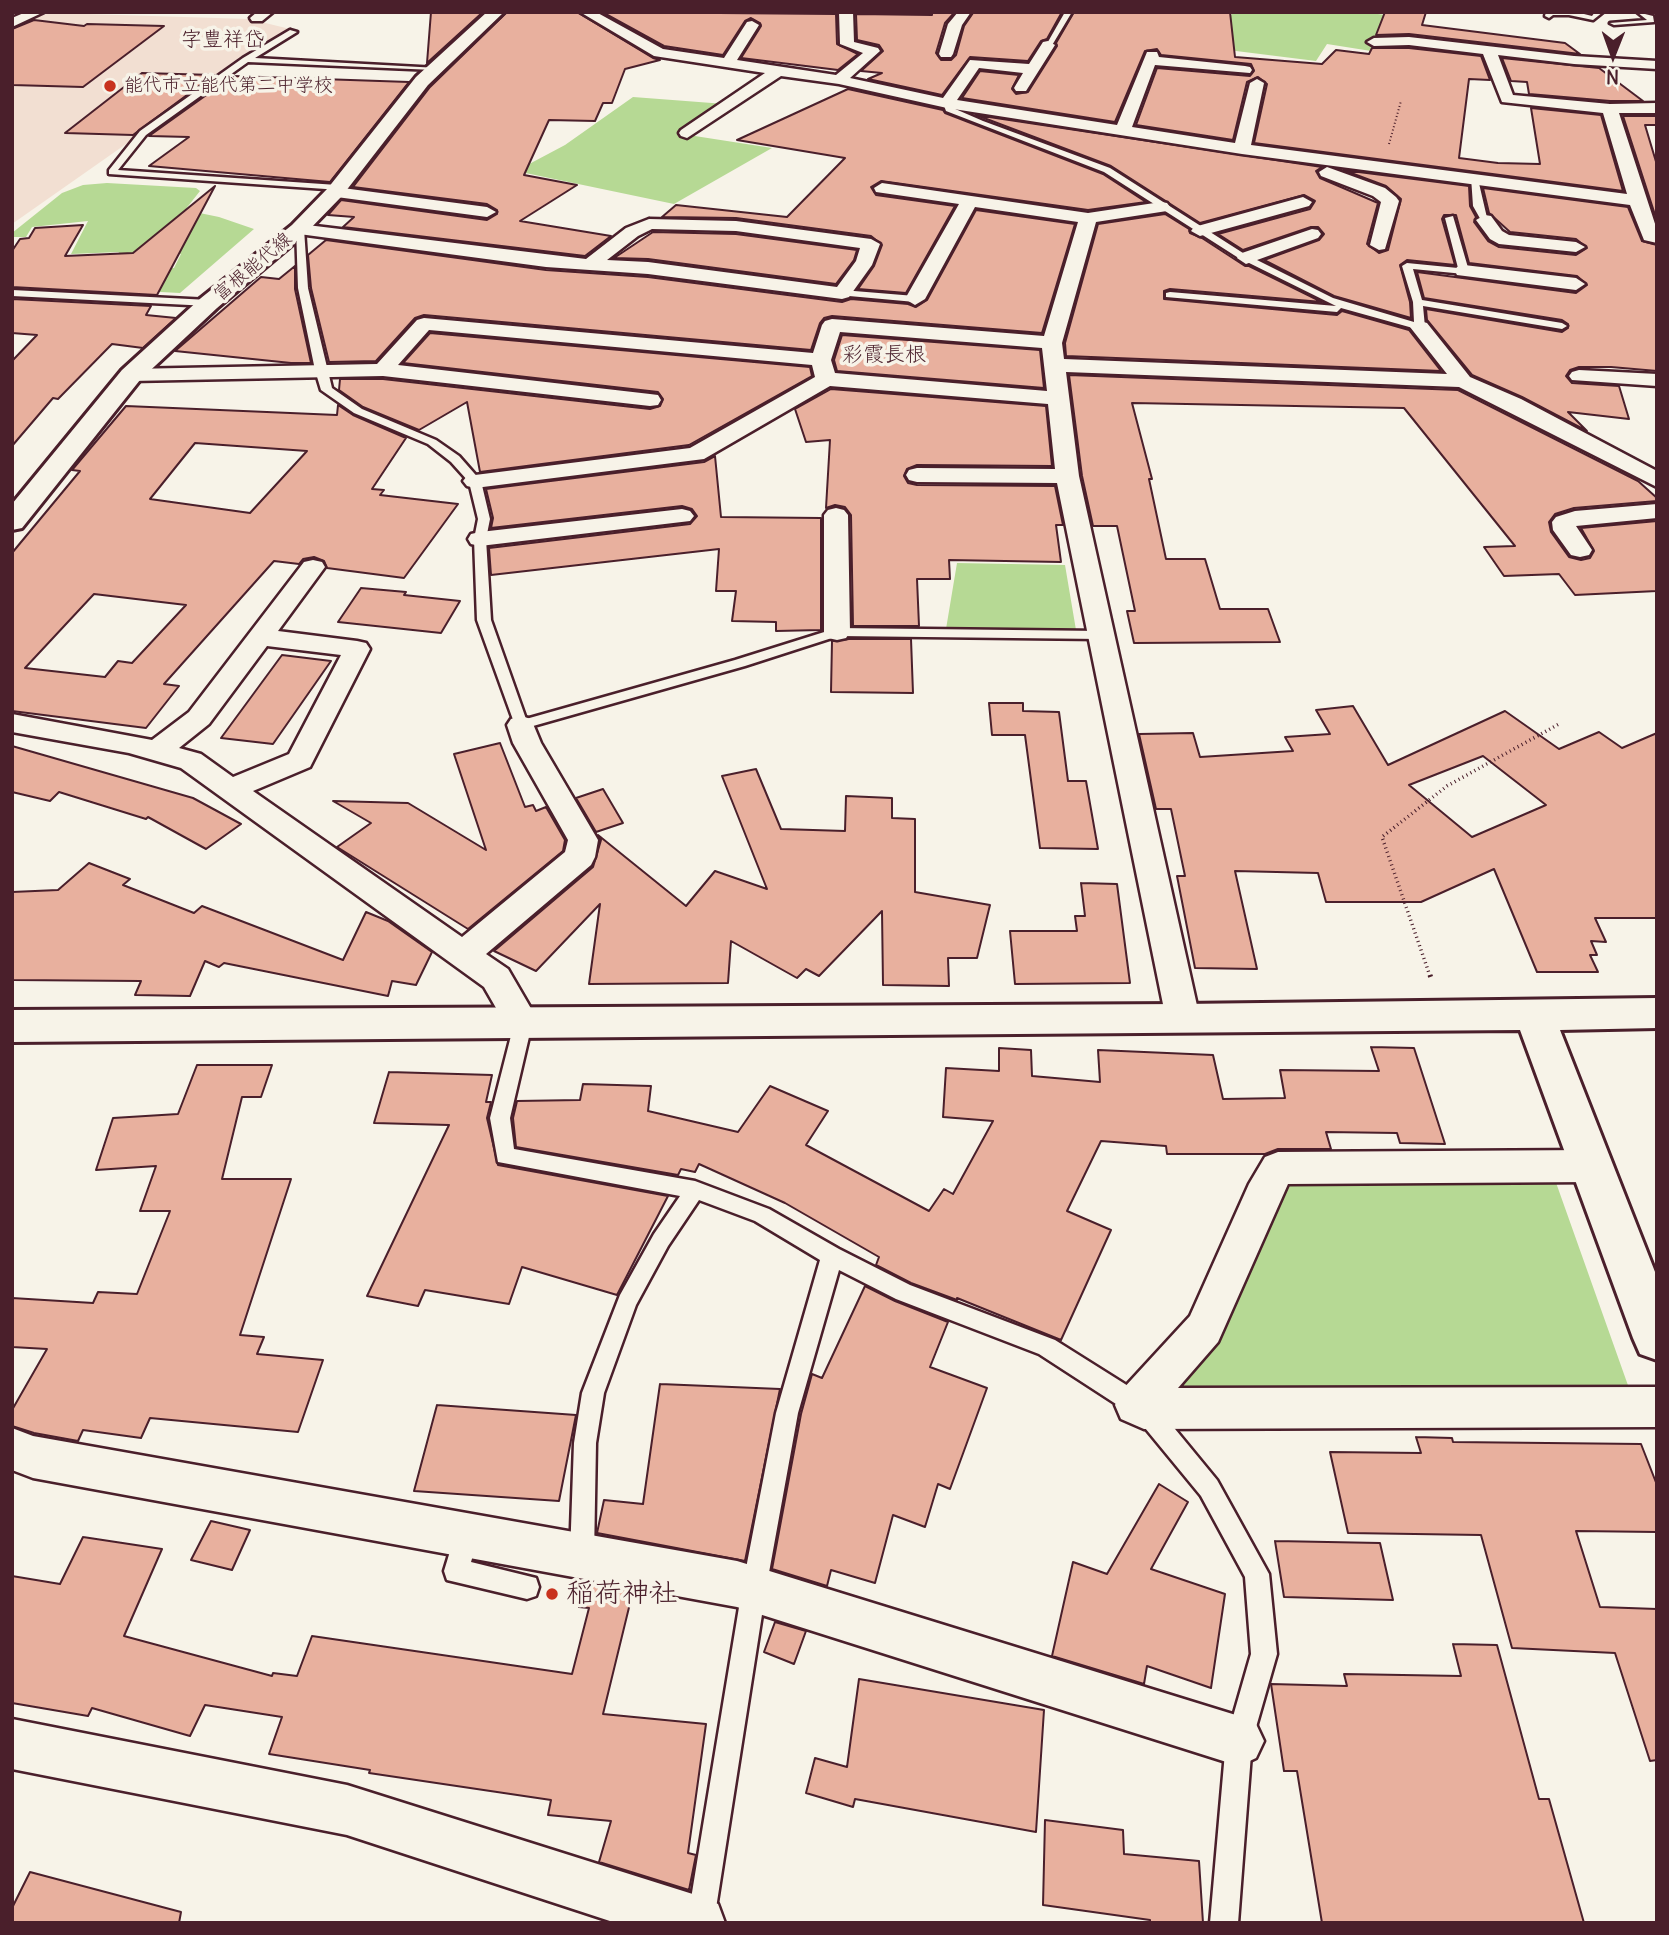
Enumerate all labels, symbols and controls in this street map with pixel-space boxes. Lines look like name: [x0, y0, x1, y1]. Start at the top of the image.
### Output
north arrow: [1578, 21, 1648, 91]
district label: 字豊祥岱: [181, 27, 265, 53]
text: N: [1606, 65, 1619, 89]
place label: 能代市立能代第二中学校: [124, 75, 333, 97]
marker: 能代市立能代第二中学校: [102, 78, 118, 94]
street label: 富根能代線: [209, 228, 297, 306]
district label: 彩霞長根: [842, 342, 926, 368]
place label: 稲荷神社: [566, 1577, 678, 1611]
marker: 稲荷神社: [544, 1586, 560, 1602]

